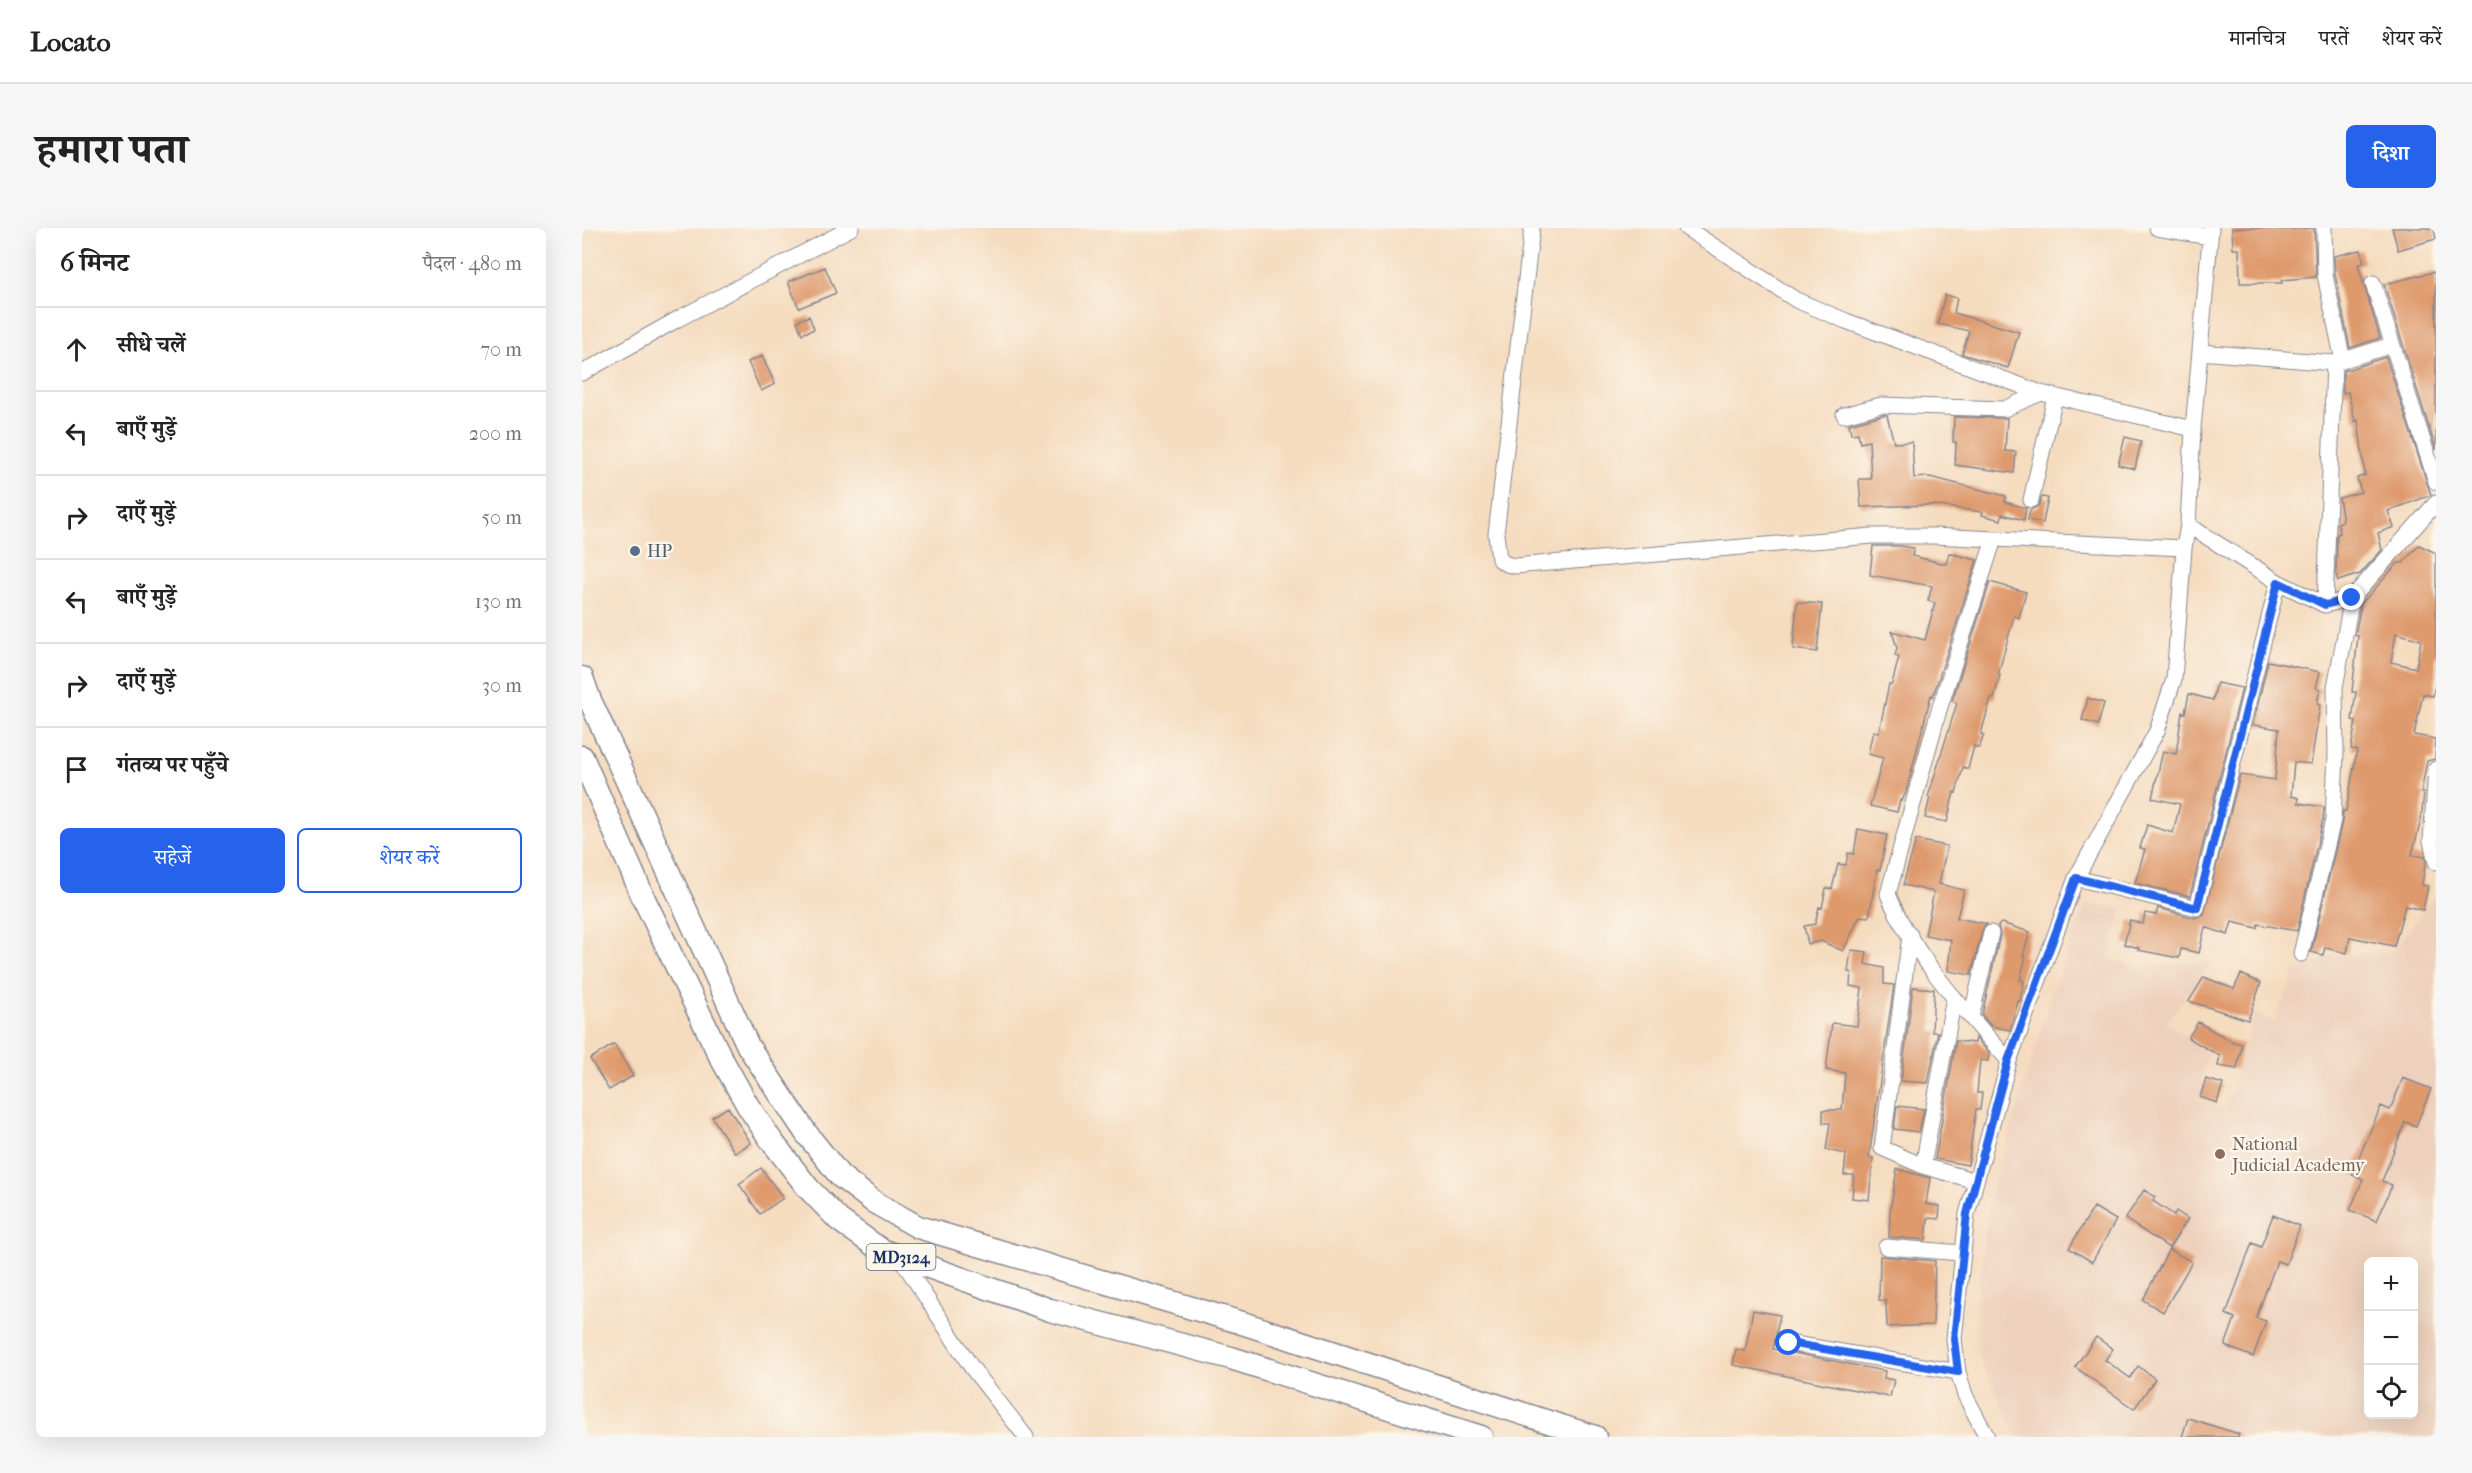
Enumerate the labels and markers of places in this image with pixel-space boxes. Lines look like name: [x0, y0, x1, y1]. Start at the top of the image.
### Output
place label: HP: [647, 541, 672, 562]
marker: HP: [628, 544, 642, 558]
place label: National Judicial Academy: [2230, 1134, 2366, 1176]
marker: National Judicial Academy: [2213, 1147, 2227, 1161]

